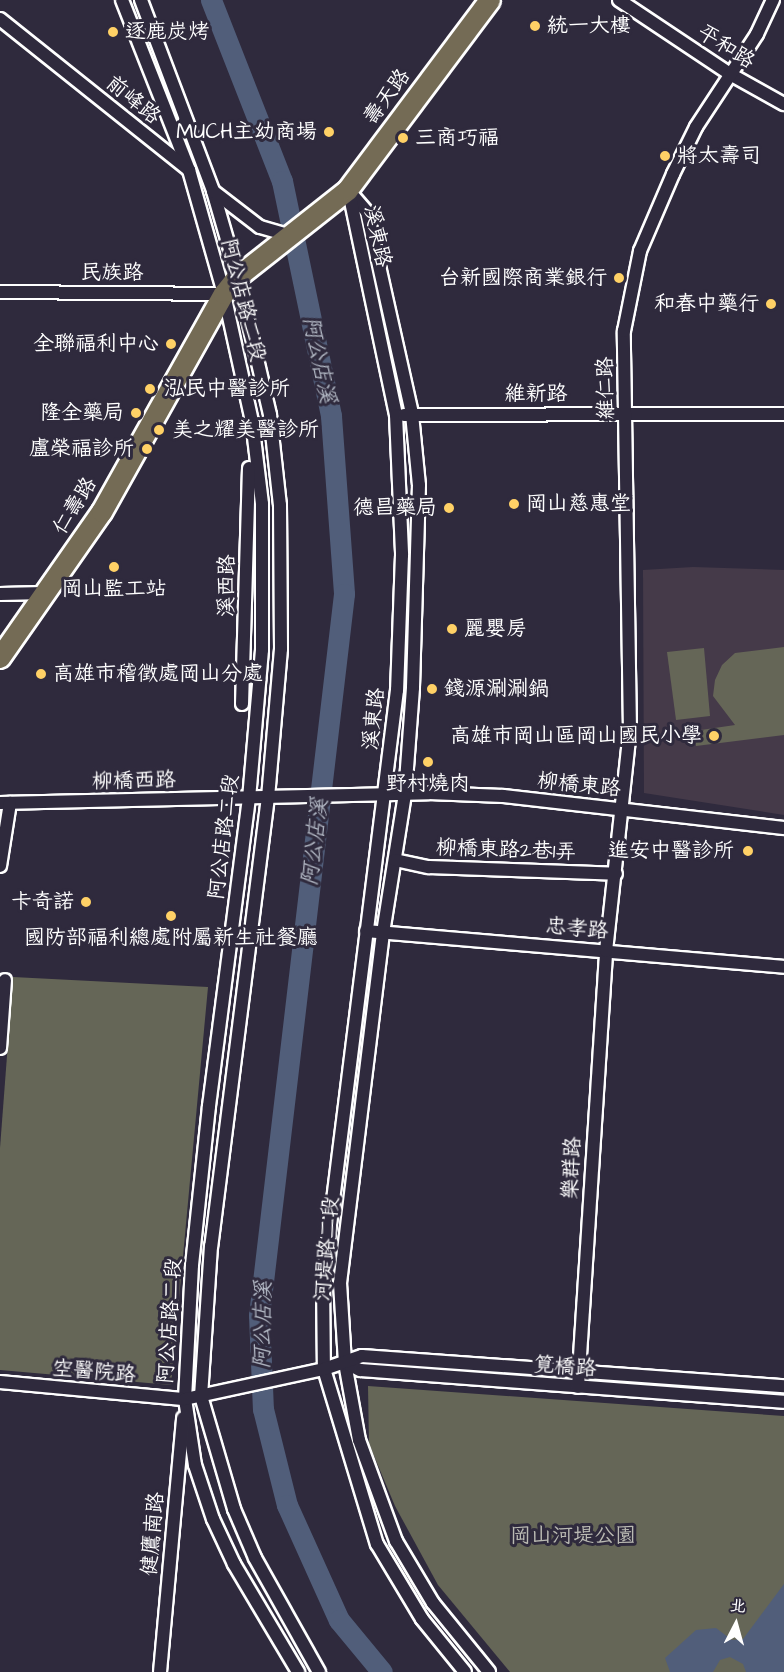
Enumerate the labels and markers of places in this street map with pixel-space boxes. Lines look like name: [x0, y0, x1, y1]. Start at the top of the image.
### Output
place label: 統一大樓: [547, 13, 631, 39]
place label: 逐鹿炭烤: [125, 19, 209, 45]
marker: 統一大樓: [528, 19, 542, 33]
marker: 逐鹿炭烤: [106, 25, 120, 39]
place label: MUCH主幼商場: [176, 119, 317, 145]
marker: MUCH主幼商場: [322, 125, 336, 139]
place label: 三商巧福: [415, 125, 499, 151]
marker: 三商巧福: [396, 131, 410, 145]
place label: 將太壽司: [677, 143, 761, 169]
marker: 將太壽司: [658, 149, 672, 163]
place label: 台新國際商業銀行: [439, 265, 607, 291]
marker: 台新國際商業銀行: [612, 271, 626, 285]
place label: 和春中藥行: [654, 291, 759, 317]
marker: 和春中藥行: [764, 297, 778, 311]
place label: 全聯福利中心: [33, 331, 159, 357]
marker: 全聯福利中心: [164, 337, 178, 351]
place label: 泓民中醫診所: [164, 376, 290, 402]
marker: 泓民中醫診所: [141, 380, 159, 398]
place label: 隆全藥局: [40, 400, 124, 426]
marker: 隆全藥局: [129, 406, 143, 420]
place label: 美之耀美醫診所: [172, 417, 319, 443]
marker: 美之耀美醫診所: [150, 421, 168, 439]
place label: 盧榮福診所: [29, 436, 134, 462]
marker: 盧榮福診所: [138, 440, 156, 458]
place label: 岡山慈惠堂: [526, 491, 631, 517]
place label: 德昌藥局: [353, 495, 437, 521]
marker: 岡山慈惠堂: [507, 497, 521, 511]
marker: 德昌藥局: [442, 501, 456, 515]
marker: 岡山監工站: [107, 560, 121, 574]
place label: 岡山監工站: [62, 576, 166, 602]
place label: 麗嬰房: [464, 616, 527, 642]
marker: 麗嬰房: [445, 622, 459, 636]
place label: 高雄市稽徵處岡山分處: [53, 661, 263, 687]
marker: 高雄市稽徵處岡山分處: [34, 667, 48, 681]
place label: 錢源涮涮鍋: [444, 676, 549, 702]
marker: 錢源涮涮鍋: [425, 682, 439, 696]
place label: 高雄市岡山區岡山國民小學: [450, 723, 702, 749]
marker: 高雄市岡山區岡山國民小學: [707, 729, 721, 743]
marker: 野村燒肉: [421, 755, 435, 769]
place label: 野村燒肉: [386, 771, 470, 797]
place label: 進安中醫診所: [608, 838, 734, 864]
marker: 進安中醫診所: [739, 842, 757, 860]
place label: 卡奇諾: [11, 889, 74, 915]
marker: 卡奇諾: [79, 895, 93, 909]
marker: 國防部福利總處附屬新生社餐廳: [164, 909, 178, 923]
place label: 國防部福利總處附屬新生社餐廳: [24, 925, 318, 951]

